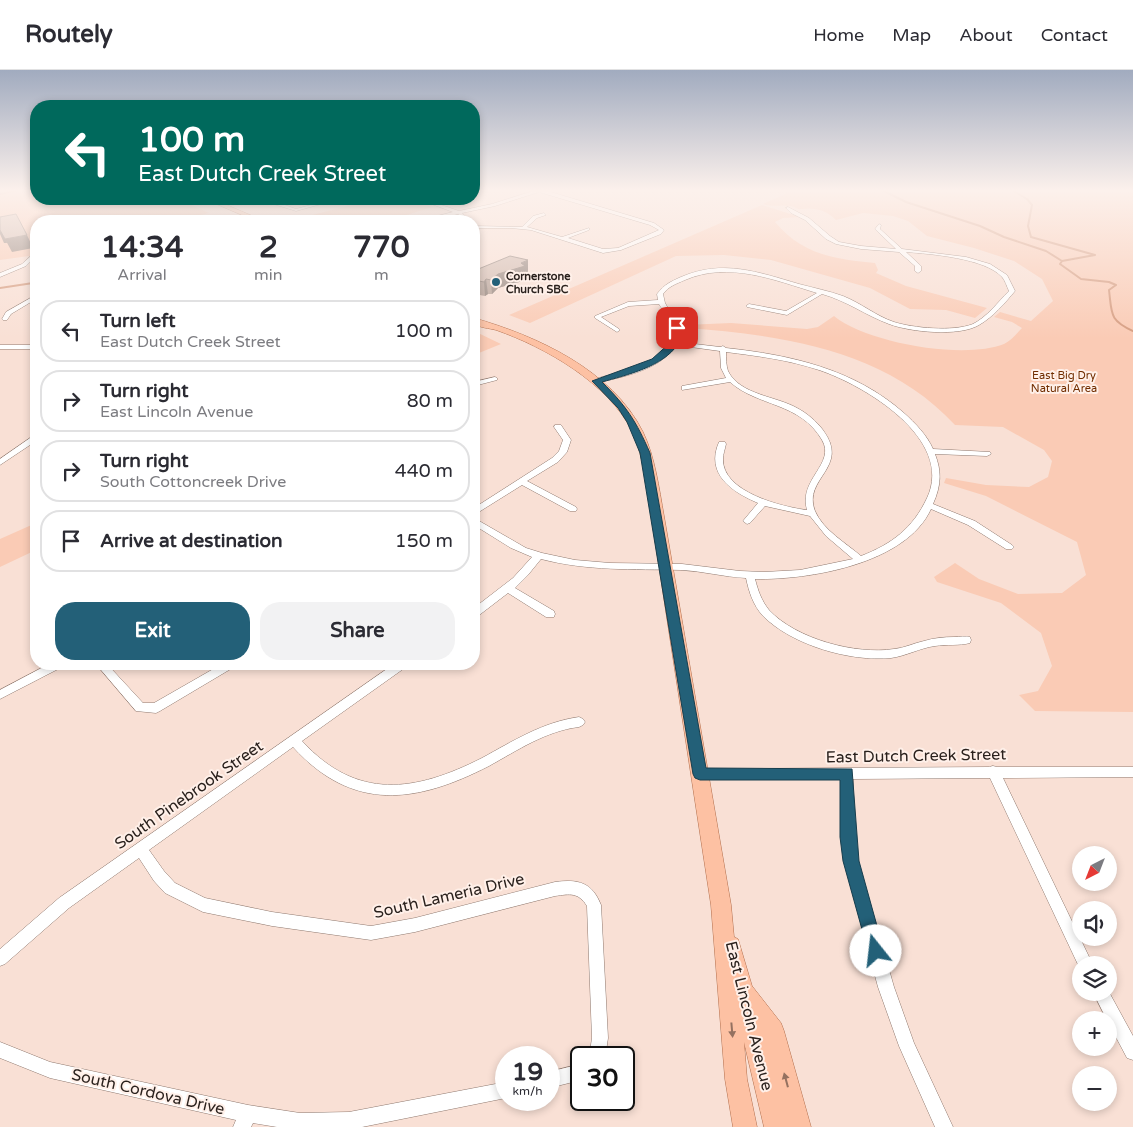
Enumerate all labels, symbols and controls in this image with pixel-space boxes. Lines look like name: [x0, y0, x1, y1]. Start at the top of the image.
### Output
text: Routely: [25, 20, 113, 49]
text: Home: [813, 24, 864, 46]
text: Map: [892, 24, 931, 46]
text: About: [959, 24, 1013, 46]
text: Contact: [1041, 24, 1108, 46]
text: 100 m: [138, 119, 245, 161]
icon: left: [55, 120, 120, 185]
text: East Dutch Creek Street: [138, 161, 386, 187]
text: 14:34: [100, 229, 184, 266]
text: 2: [259, 229, 278, 266]
text: 770: [353, 229, 410, 266]
text: Arrival: [117, 265, 167, 285]
text: min: [254, 265, 283, 285]
text: m: [374, 265, 389, 285]
place label: Cornerstone Church SBC: [506, 270, 571, 296]
marker: Cornerstone Church SBC: [490, 276, 502, 288]
pin: [656, 307, 698, 349]
text: Turn left: [100, 310, 176, 332]
icon: arrive: [663, 314, 691, 342]
icon: left: [57, 317, 85, 345]
text: 100 m: [395, 320, 453, 342]
text: East Dutch Creek Street: [100, 332, 281, 352]
park label: East Big Dry Natural Area: [1031, 369, 1097, 395]
text: Turn right: [100, 380, 188, 402]
icon: right: [57, 387, 85, 415]
text: 80 m: [407, 390, 453, 412]
text: East Lincoln Avenue: [100, 402, 253, 422]
text: Turn right: [100, 450, 188, 472]
icon: right: [57, 457, 85, 485]
text: 440 m: [395, 460, 453, 482]
text: South Cottoncreek Drive: [100, 472, 286, 492]
icon: arrive: [57, 527, 85, 555]
text: Arrive at destination: [100, 530, 283, 552]
text: 150 m: [395, 530, 453, 552]
button: Exit: [55, 602, 250, 660]
button: Share: [260, 602, 455, 660]
street label: South Pinebrook Street: [111, 736, 267, 854]
street label: East Dutch Creek Street: [826, 744, 1006, 768]
north arrow: [1072, 846, 1118, 891]
map controls: [1072, 846, 1117, 1111]
street label: South Lameria Drive: [372, 869, 526, 923]
button: sound: [1072, 901, 1117, 946]
position arrow: [849, 924, 901, 976]
street label: East Lincoln Avenue: [721, 939, 777, 1093]
button: layers: [1072, 956, 1117, 1001]
button: +: [1072, 1011, 1117, 1056]
one-way arrow: [728, 1023, 736, 1039]
speed limit sign: 30: [570, 1046, 635, 1111]
text: 19: [512, 1057, 543, 1087]
street label: South Cordova Drive: [70, 1065, 226, 1119]
button: −: [1072, 1066, 1117, 1111]
one-way arrow: [782, 1072, 790, 1087]
text: km/h: [512, 1084, 543, 1098]

